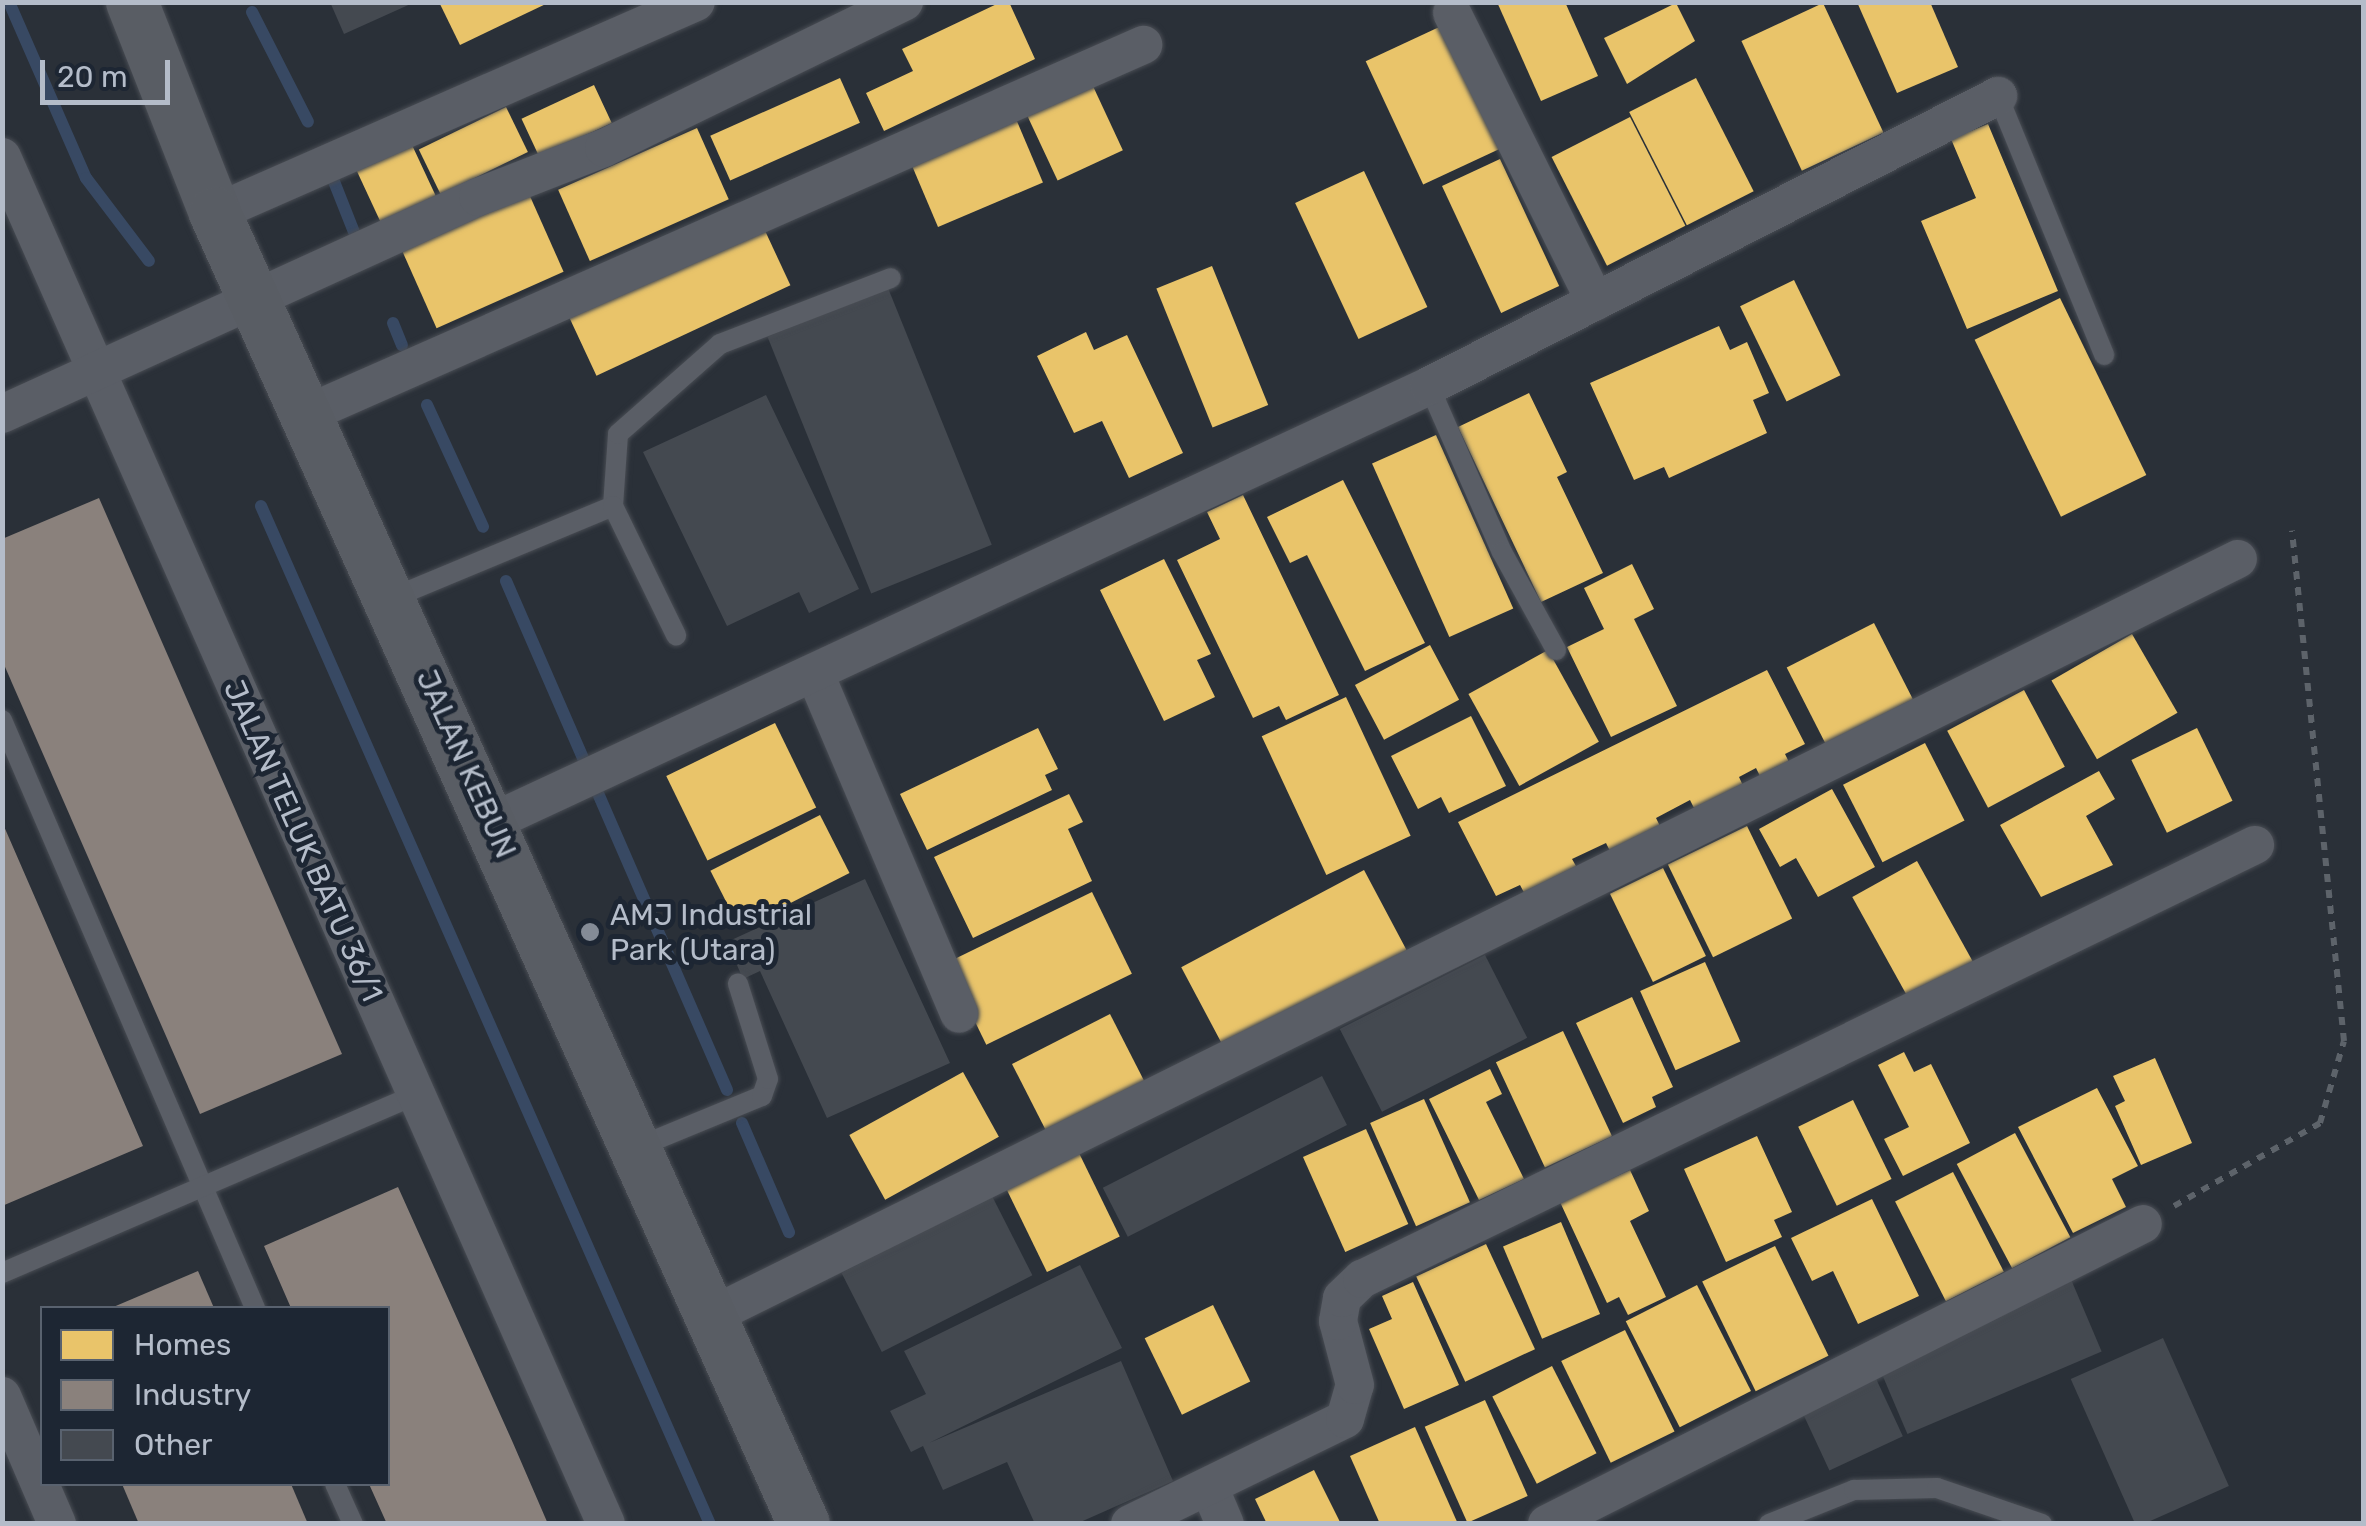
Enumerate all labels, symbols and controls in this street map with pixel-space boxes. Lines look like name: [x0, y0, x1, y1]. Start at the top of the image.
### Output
scale bar: [45, 40, 175, 102]
text: 20 m: [57, 59, 128, 95]
street label: JALAN KEBUN: [408, 664, 524, 864]
street label: JALAN TELUK BATU 36/1: [216, 674, 390, 1008]
place label: AMJ Industrial Park (Utara): [610, 897, 812, 968]
marker: AMJ Industrial Park (Utara): [579, 921, 601, 943]
legend: [40, 1306, 390, 1486]
text: Homes: [134, 1327, 231, 1363]
text: Industry: [134, 1377, 251, 1413]
text: Other: [134, 1427, 213, 1463]

